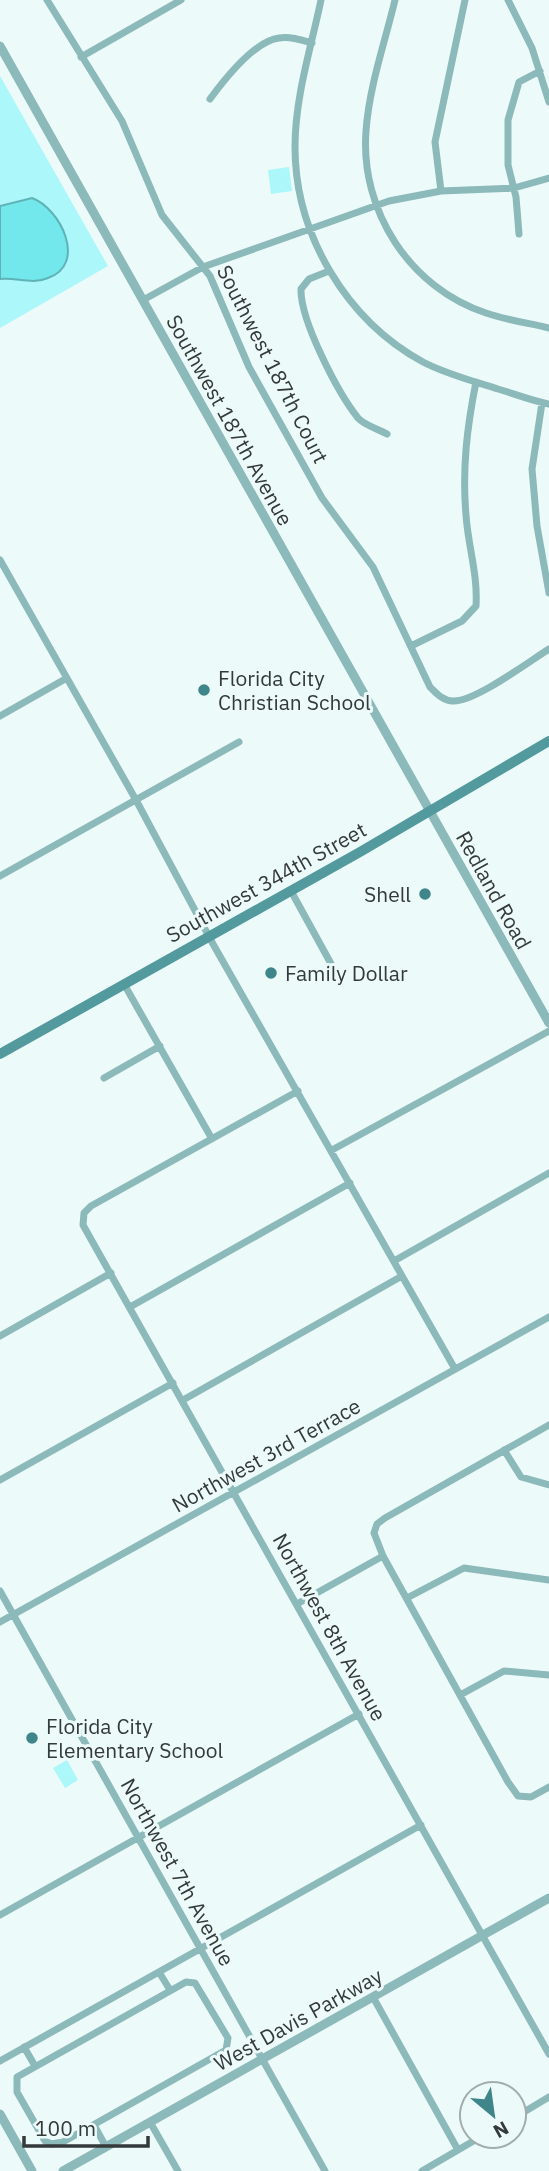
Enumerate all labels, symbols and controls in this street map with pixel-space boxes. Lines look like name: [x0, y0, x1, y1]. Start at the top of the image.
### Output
street label: Southwest 187th Court: [211, 260, 335, 468]
street label: Southwest 187th Avenue: [160, 309, 300, 531]
place label: Florida City Christian School: [218, 664, 371, 716]
marker: Florida City Christian School: [196, 682, 212, 698]
street label: Southwest 344th Street: [161, 815, 371, 949]
street label: Redland Road: [450, 826, 538, 954]
place label: Shell: [364, 880, 411, 908]
marker: Shell: [417, 886, 433, 902]
place label: Family Dollar: [285, 959, 408, 987]
marker: Family Dollar: [263, 965, 279, 981]
street label: Northwest 3rd Terrace: [167, 1391, 365, 1519]
street label: Northwest 8th Avenue: [267, 1528, 393, 1726]
place label: Florida City Elementary School: [46, 1712, 223, 1764]
marker: Florida City Elementary School: [24, 1730, 40, 1746]
street label: Northwest 7th Avenue: [115, 1773, 241, 1971]
street label: West Davis Parkway: [209, 1961, 388, 2077]
north arrow: [458, 2080, 528, 2150]
scale bar: [24, 2104, 149, 2148]
text: 100 m: [35, 2114, 96, 2142]
text: N: [489, 2116, 513, 2144]

